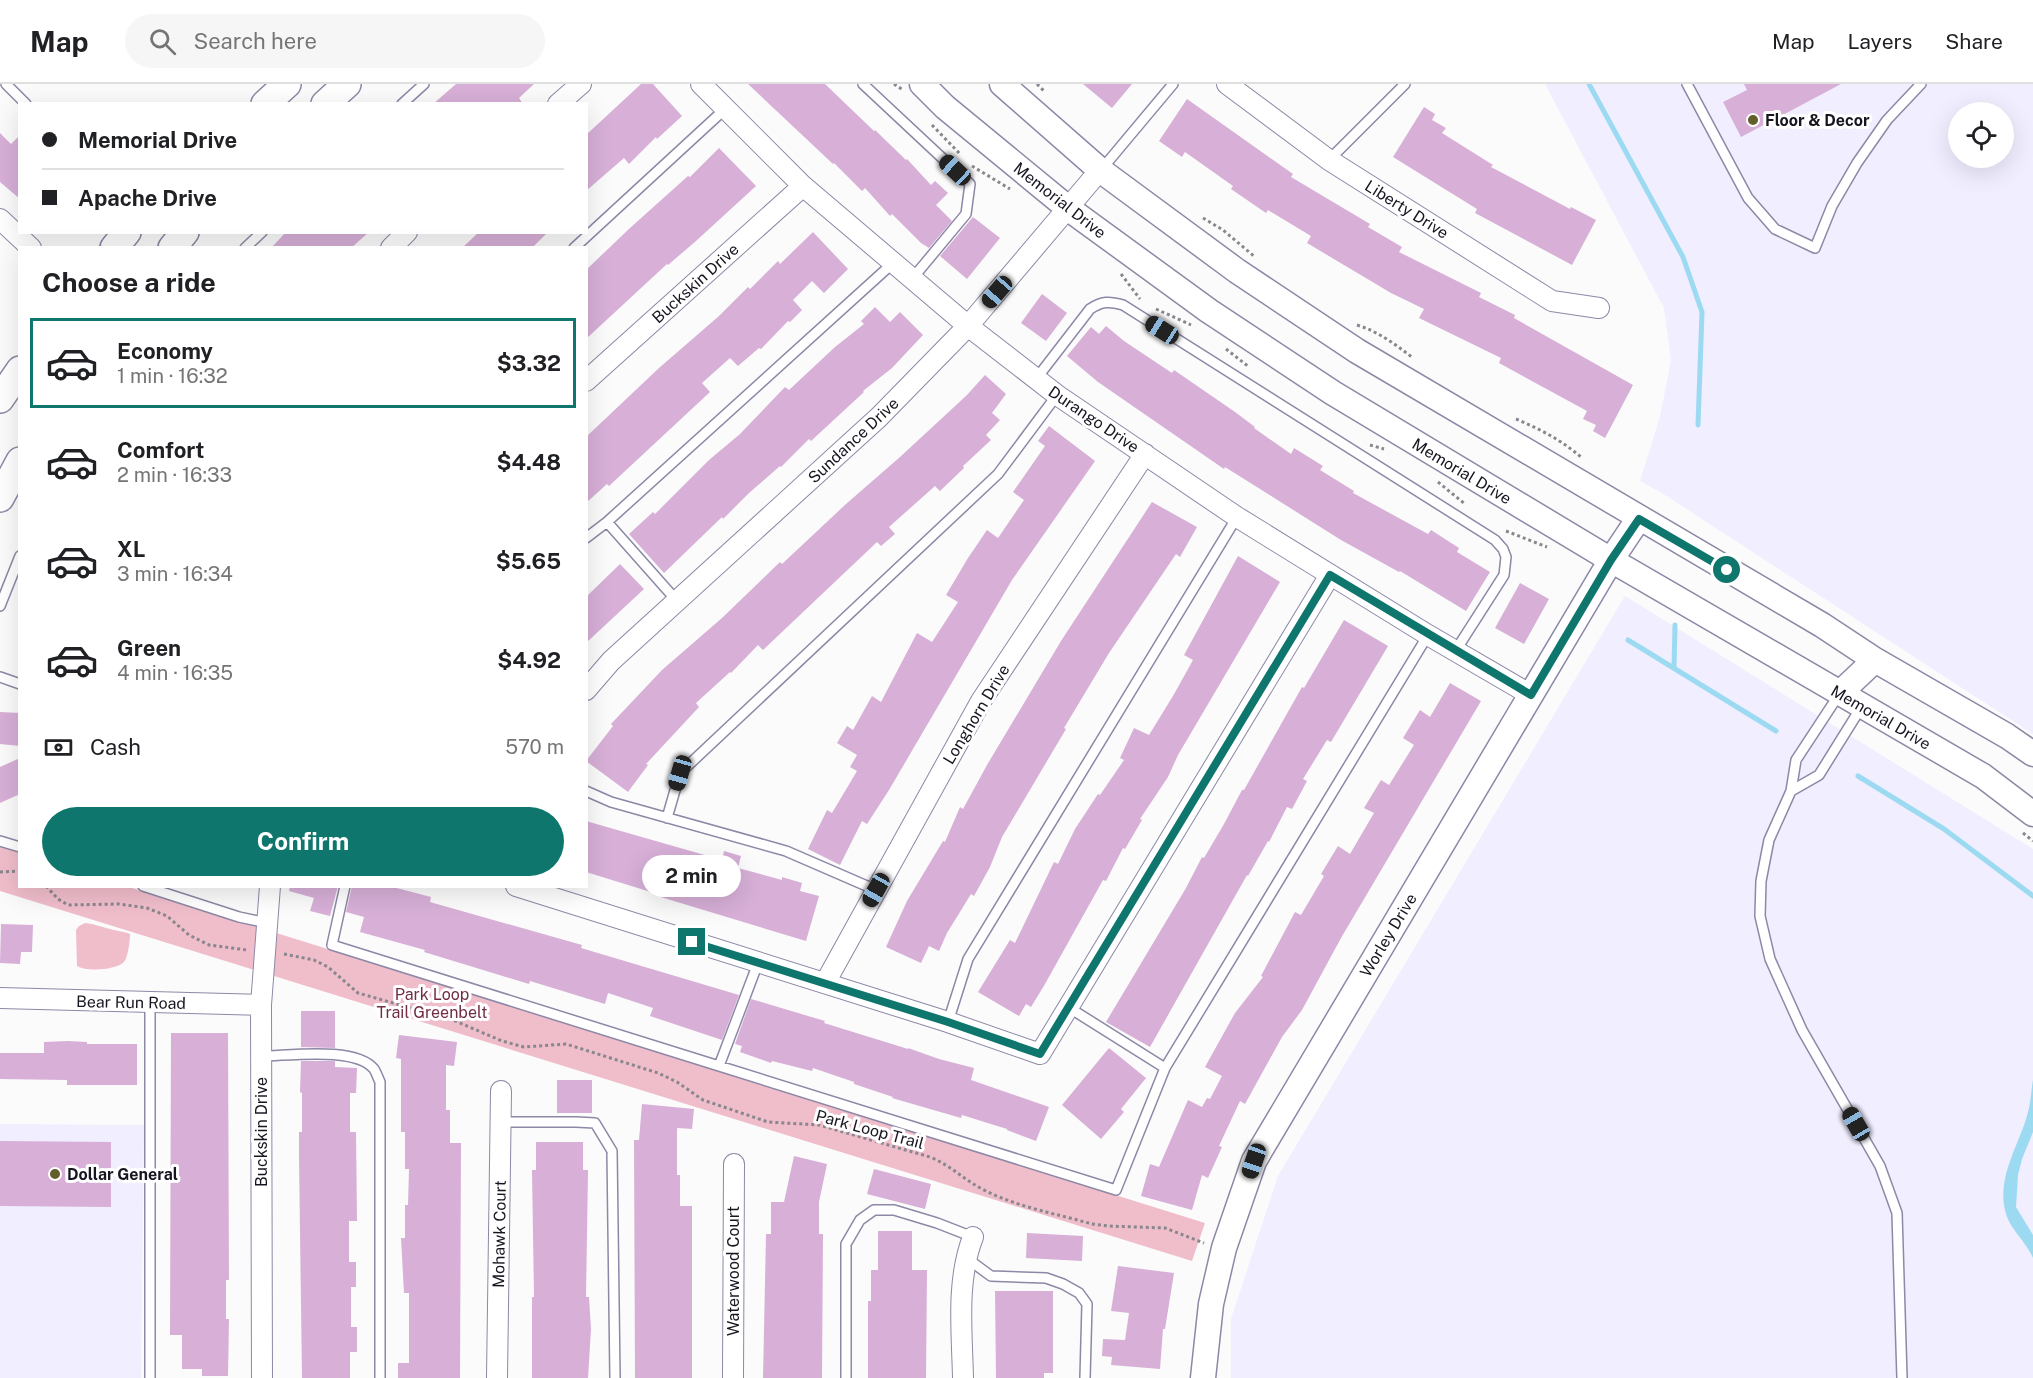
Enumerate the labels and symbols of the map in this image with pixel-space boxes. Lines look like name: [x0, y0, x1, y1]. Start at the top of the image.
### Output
place label: Floor & Decor: [1765, 111, 1870, 130]
marker: Floor & Decor: [1746, 113, 1760, 127]
car: [936, 151, 974, 189]
street label: Memorial Drive: [1010, 158, 1110, 242]
street label: Liberty Drive: [1361, 176, 1452, 243]
street label: Buckskin Drive: [648, 240, 743, 327]
car: [978, 273, 1016, 311]
car: [1142, 313, 1182, 347]
street label: Durango Drive: [1045, 382, 1143, 457]
street label: Sundance Drive: [804, 394, 903, 487]
street label: Memorial Drive: [1409, 434, 1515, 508]
route start: [1713, 556, 1740, 583]
street label: Longhorn Drive: [939, 661, 1014, 768]
street label: Memorial Drive: [1827, 681, 1934, 754]
car: [666, 753, 694, 793]
callout: 2 min: [642, 855, 742, 897]
car: [859, 870, 893, 910]
street label: Worley Drive: [1356, 890, 1421, 980]
route end: [678, 928, 705, 955]
park label: Park Loop Trail Greenbelt: [377, 985, 487, 1022]
street label: Bear Run Road: [76, 992, 186, 1013]
street label: Buckskin Drive: [252, 1077, 271, 1187]
car: [1839, 1104, 1873, 1144]
street label: Park Loop Trail: [814, 1106, 926, 1153]
car: [1240, 1141, 1268, 1181]
place label: Dollar General: [67, 1165, 178, 1184]
marker: Dollar General: [48, 1167, 62, 1181]
street label: Mohawk Court: [489, 1180, 510, 1288]
street label: Waterwood Court: [724, 1206, 743, 1336]

